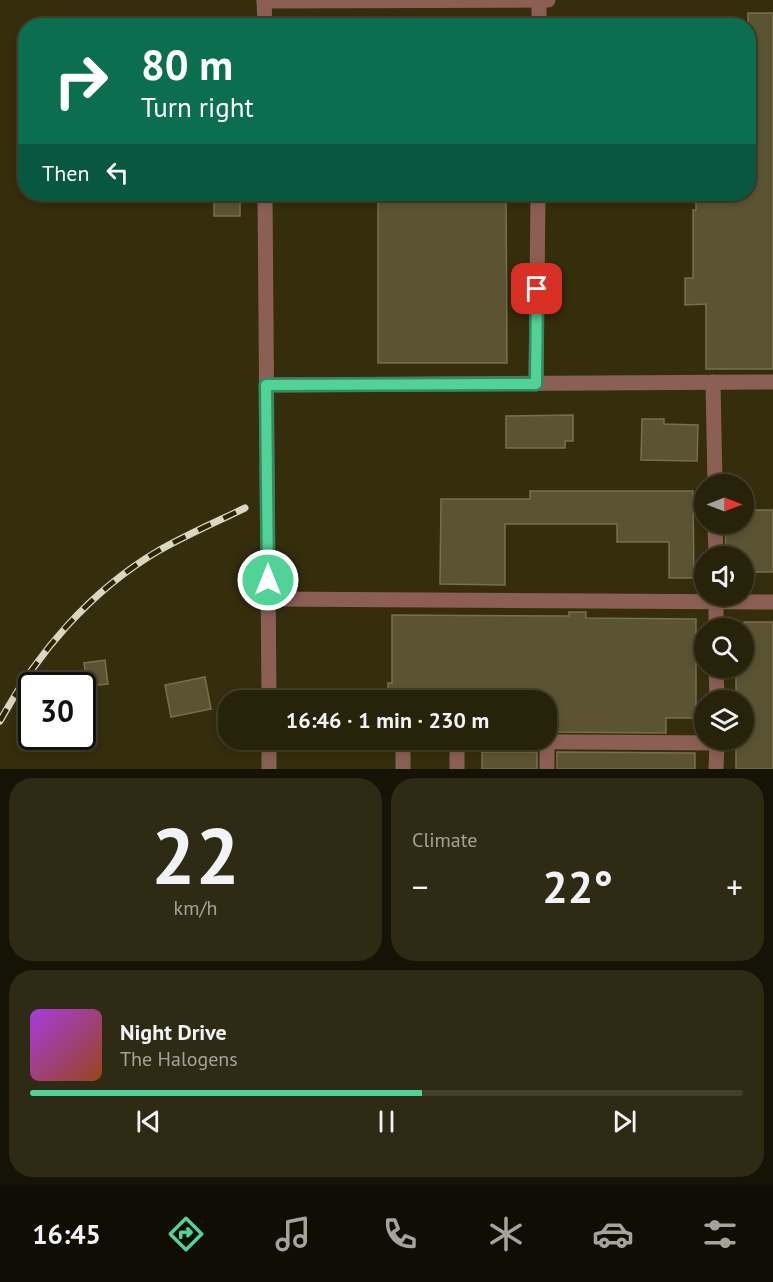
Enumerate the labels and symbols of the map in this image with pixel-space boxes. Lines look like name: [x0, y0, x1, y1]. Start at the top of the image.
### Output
pin: [511, 263, 562, 314]
north arrow: [694, 474, 754, 534]
position arrow: [236, 548, 300, 612]
speed limit sign: 30: [18, 672, 96, 750]

